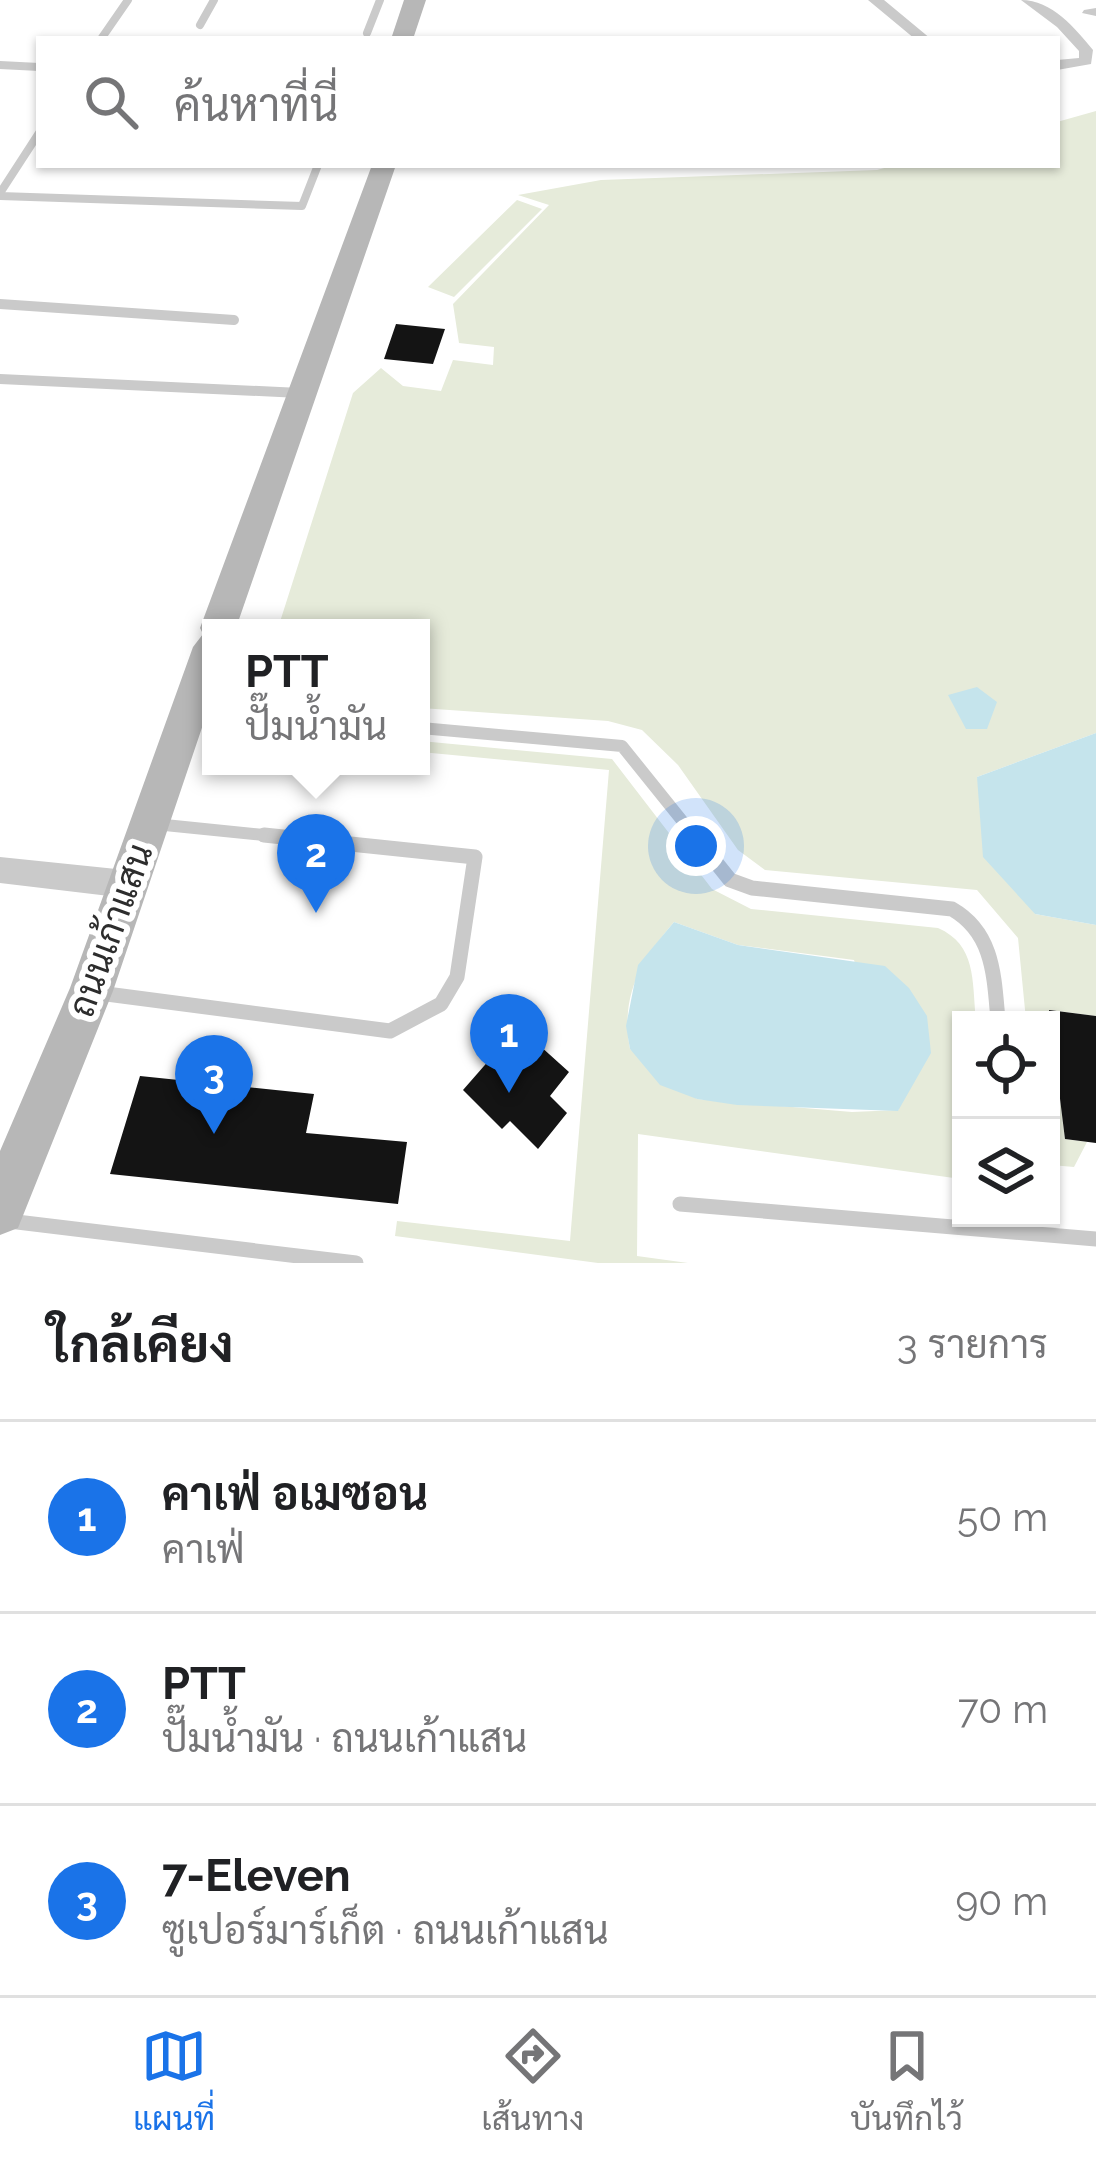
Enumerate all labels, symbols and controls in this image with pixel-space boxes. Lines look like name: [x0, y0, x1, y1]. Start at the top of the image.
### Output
search box: [36, 36, 1060, 168]
icon: search: [78, 69, 144, 135]
text: ค้นหาที่นี่: [174, 79, 338, 132]
popup: [202, 619, 430, 775]
text: PTT: [245, 645, 329, 698]
text: ปั๊มน้ำมัน: [245, 703, 387, 749]
pin: 2: [277, 814, 355, 913]
your location: [666, 816, 726, 876]
street label: ถนนเก้าแสน: [58, 838, 161, 1022]
pin: 1: [470, 994, 548, 1093]
map controls: [952, 1011, 1060, 1227]
button: locate: [952, 1011, 1060, 1119]
pin: 3: [175, 1035, 253, 1134]
button: layers: [952, 1119, 1060, 1227]
text: ใกล้เคียง: [48, 1314, 234, 1374]
text: 3 รายการ: [897, 1321, 1048, 1367]
text: คาเฟ่ อเมซอน: [162, 1468, 428, 1521]
text: 1: [77, 1494, 97, 1540]
text: 50 m: [957, 1494, 1048, 1540]
text: คาเฟ่: [162, 1526, 245, 1572]
text: PTT: [162, 1657, 246, 1710]
text: 2: [76, 1686, 98, 1732]
text: 70 m: [958, 1686, 1048, 1732]
text: ปั๊มน้ำมัน · ถนนเก้าแสน: [162, 1715, 527, 1761]
text: 7-Eleven: [162, 1849, 351, 1902]
text: 3: [76, 1878, 98, 1924]
text: 90 m: [955, 1878, 1048, 1924]
text: ซูเปอร์มาร์เก็ต · ถนนเก้าแสน: [162, 1907, 609, 1953]
tab: แผนที่: [133, 2023, 215, 2138]
tab: เส้นทาง: [481, 2023, 584, 2138]
tab: บันทึกไว้: [850, 2023, 963, 2138]

